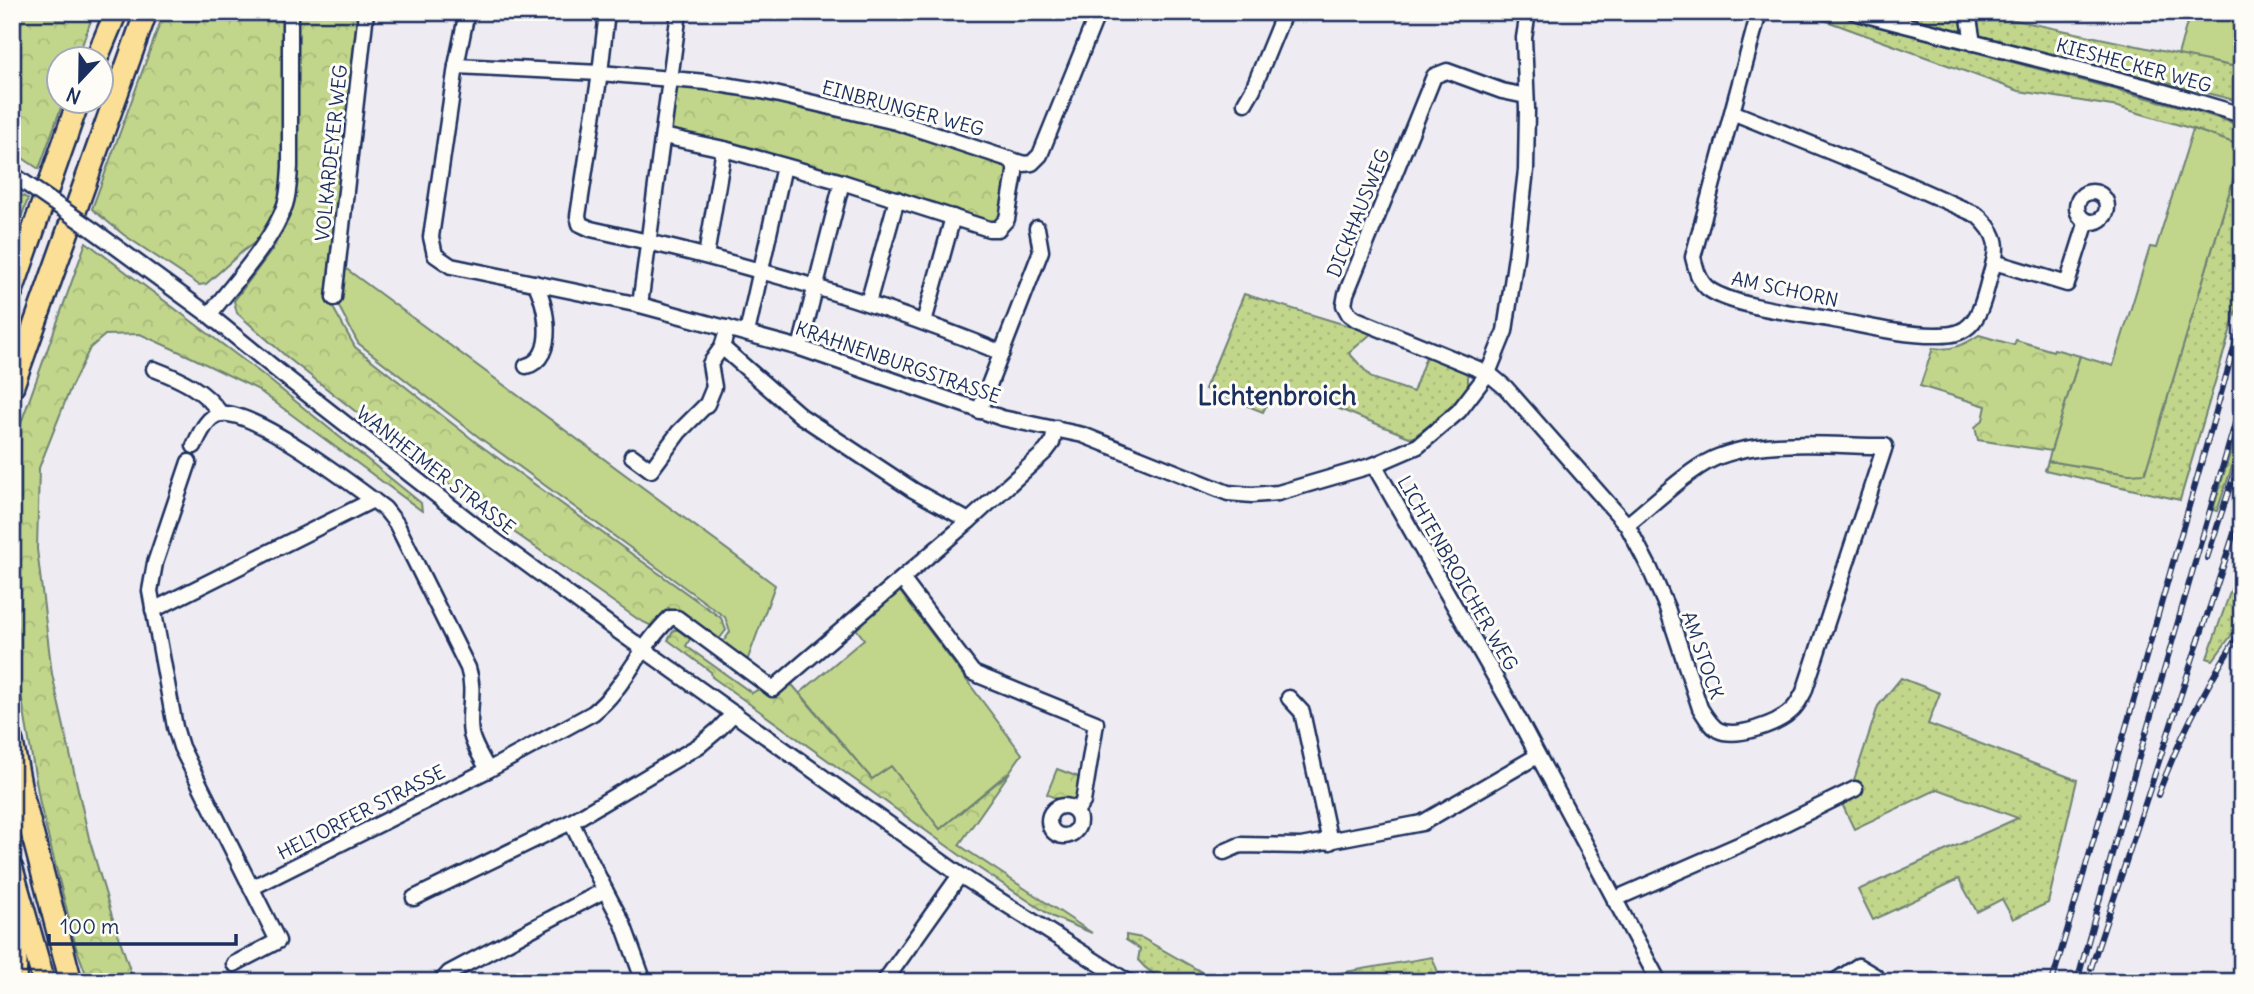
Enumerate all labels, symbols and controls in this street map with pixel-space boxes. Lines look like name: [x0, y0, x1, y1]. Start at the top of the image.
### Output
street label: KIESHECKER WEG: [2054, 33, 2214, 97]
north arrow: [46, 46, 116, 116]
street label: VOLKARDEYER WEG: [310, 63, 352, 243]
street label: EINBRUNGER WEG: [819, 75, 987, 141]
text: N: [63, 82, 84, 109]
street label: DICKHAUSWEG: [1321, 145, 1395, 281]
street label: AM SCHORN: [1729, 266, 1841, 312]
street label: KRAHNENBURGSTRASSE: [792, 316, 1004, 408]
district label: Lichtenbroich: [1198, 379, 1356, 412]
street label: WANHEIMER STRASSE: [352, 400, 520, 540]
street label: LICHTENBROICHER WEG: [1392, 471, 1524, 675]
street label: AM STOCK: [1677, 608, 1729, 702]
street label: HELTORFER STRASSE: [273, 759, 449, 865]
scale bar: [49, 903, 236, 947]
text: 100 m: [60, 913, 119, 940]

